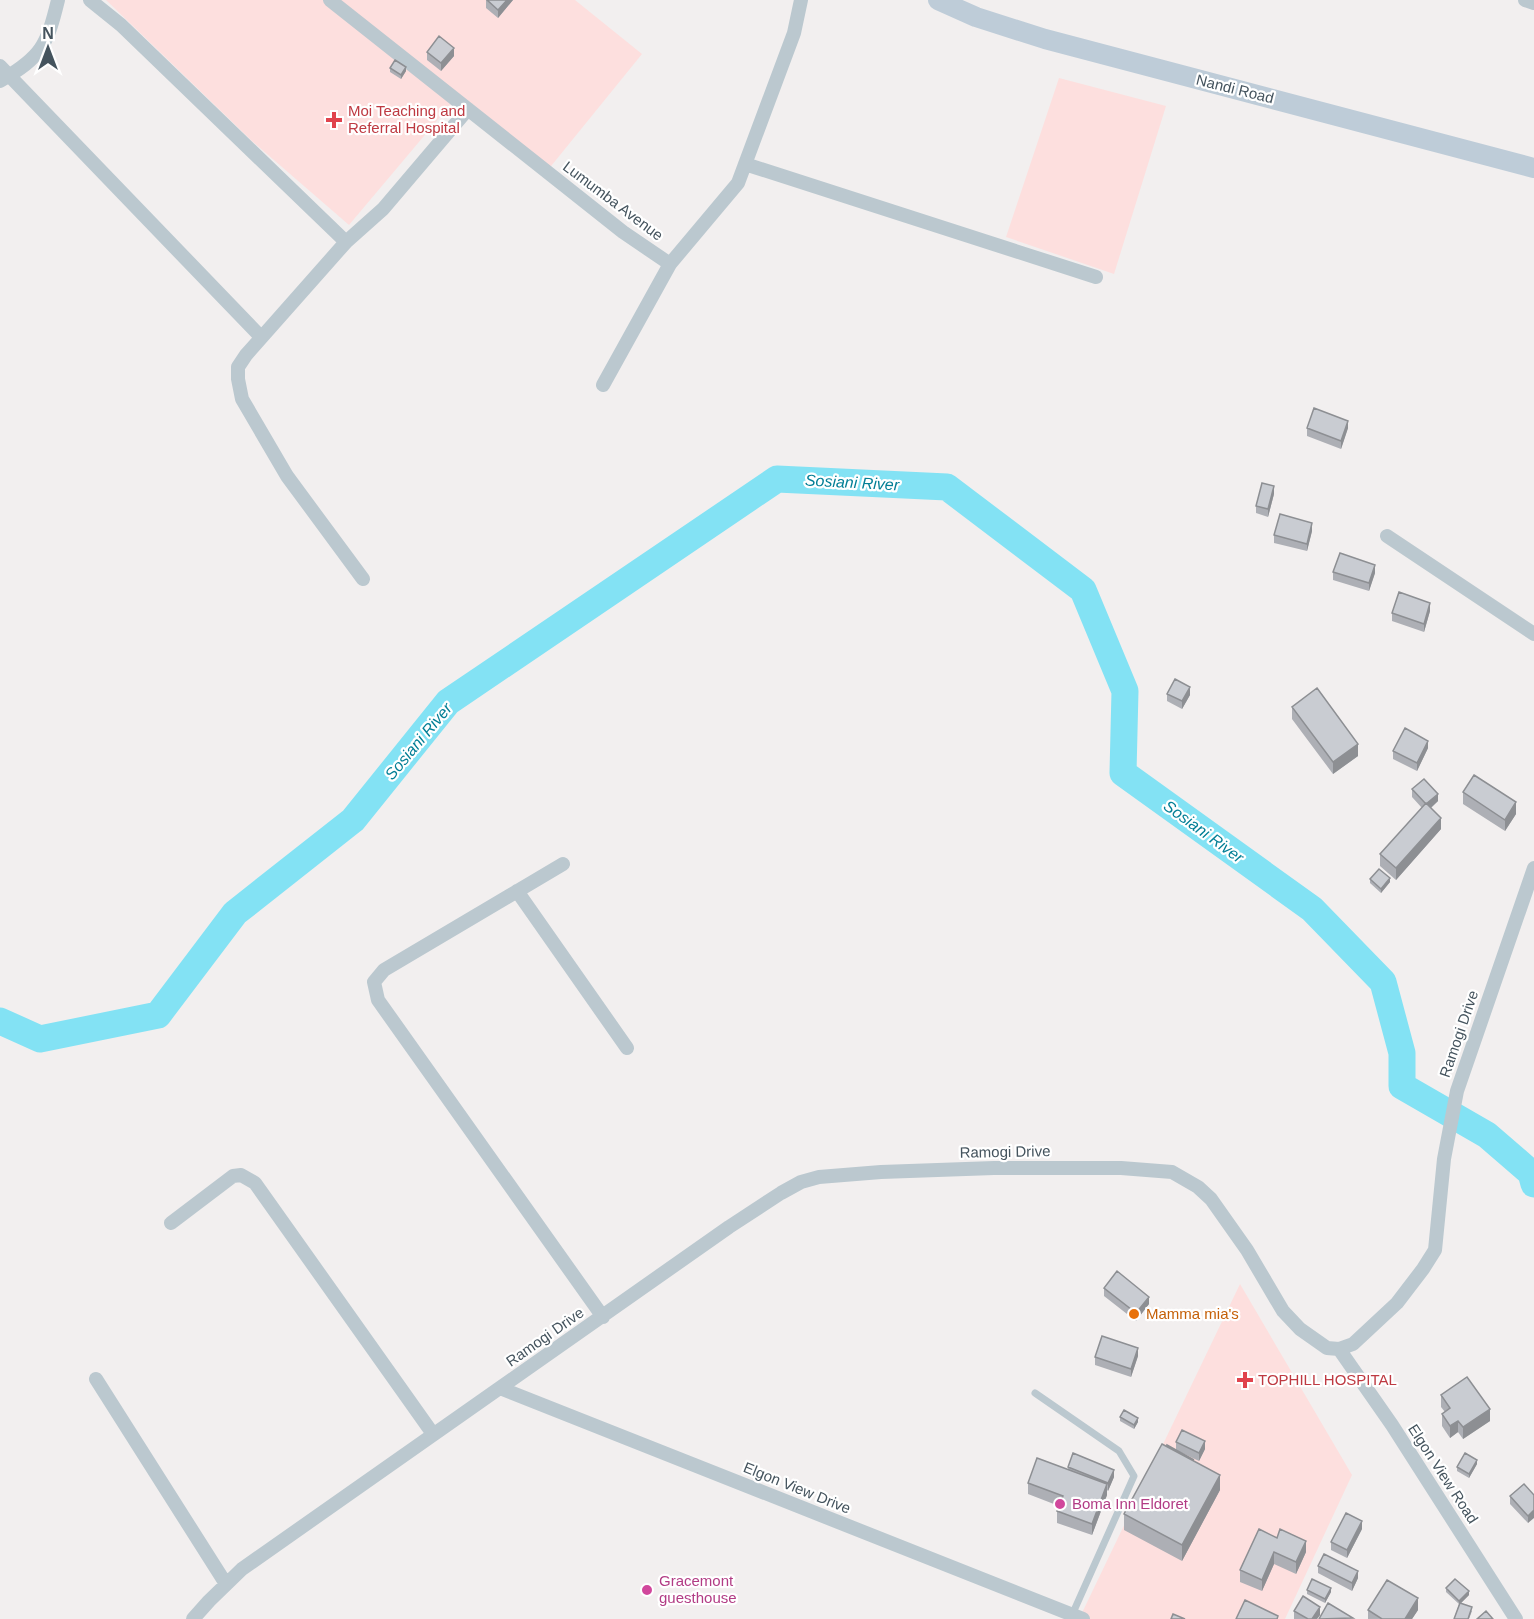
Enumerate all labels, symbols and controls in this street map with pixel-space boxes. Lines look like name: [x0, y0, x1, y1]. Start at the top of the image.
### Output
north arrow: [18, 18, 78, 78]
text: N: [42, 25, 54, 42]
street label: Nandi Road: [1195, 71, 1276, 106]
place label: Moi Teaching and Referral Hospital: [348, 102, 465, 136]
marker: Moi Teaching and Referral Hospital: [325, 111, 343, 129]
street label: Lumumba Avenue: [560, 158, 667, 244]
water label: Sosiani River: [804, 472, 900, 493]
water label: Sosiani River: [382, 699, 456, 783]
water label: Sosiani River: [1161, 797, 1247, 866]
street label: Ramogi Drive: [1436, 988, 1481, 1080]
street label: Ramogi Drive: [959, 1142, 1051, 1161]
street label: Ramogi Drive: [503, 1304, 587, 1370]
place label: Mamma mia's: [1146, 1305, 1239, 1322]
marker: Mamma mia's: [1127, 1307, 1141, 1321]
marker: TOPHILL HOSPITAL: [1236, 1371, 1254, 1389]
place label: TOPHILL HOSPITAL: [1258, 1371, 1397, 1388]
street label: Elgon View Road: [1405, 1421, 1482, 1527]
street label: Elgon View Drive: [741, 1458, 853, 1517]
place label: Boma Inn Eldoret: [1072, 1495, 1189, 1512]
marker: Boma Inn Eldoret: [1053, 1497, 1067, 1511]
place label: Gracemont guesthouse: [659, 1572, 737, 1606]
marker: Gracemont guesthouse: [640, 1583, 654, 1597]

